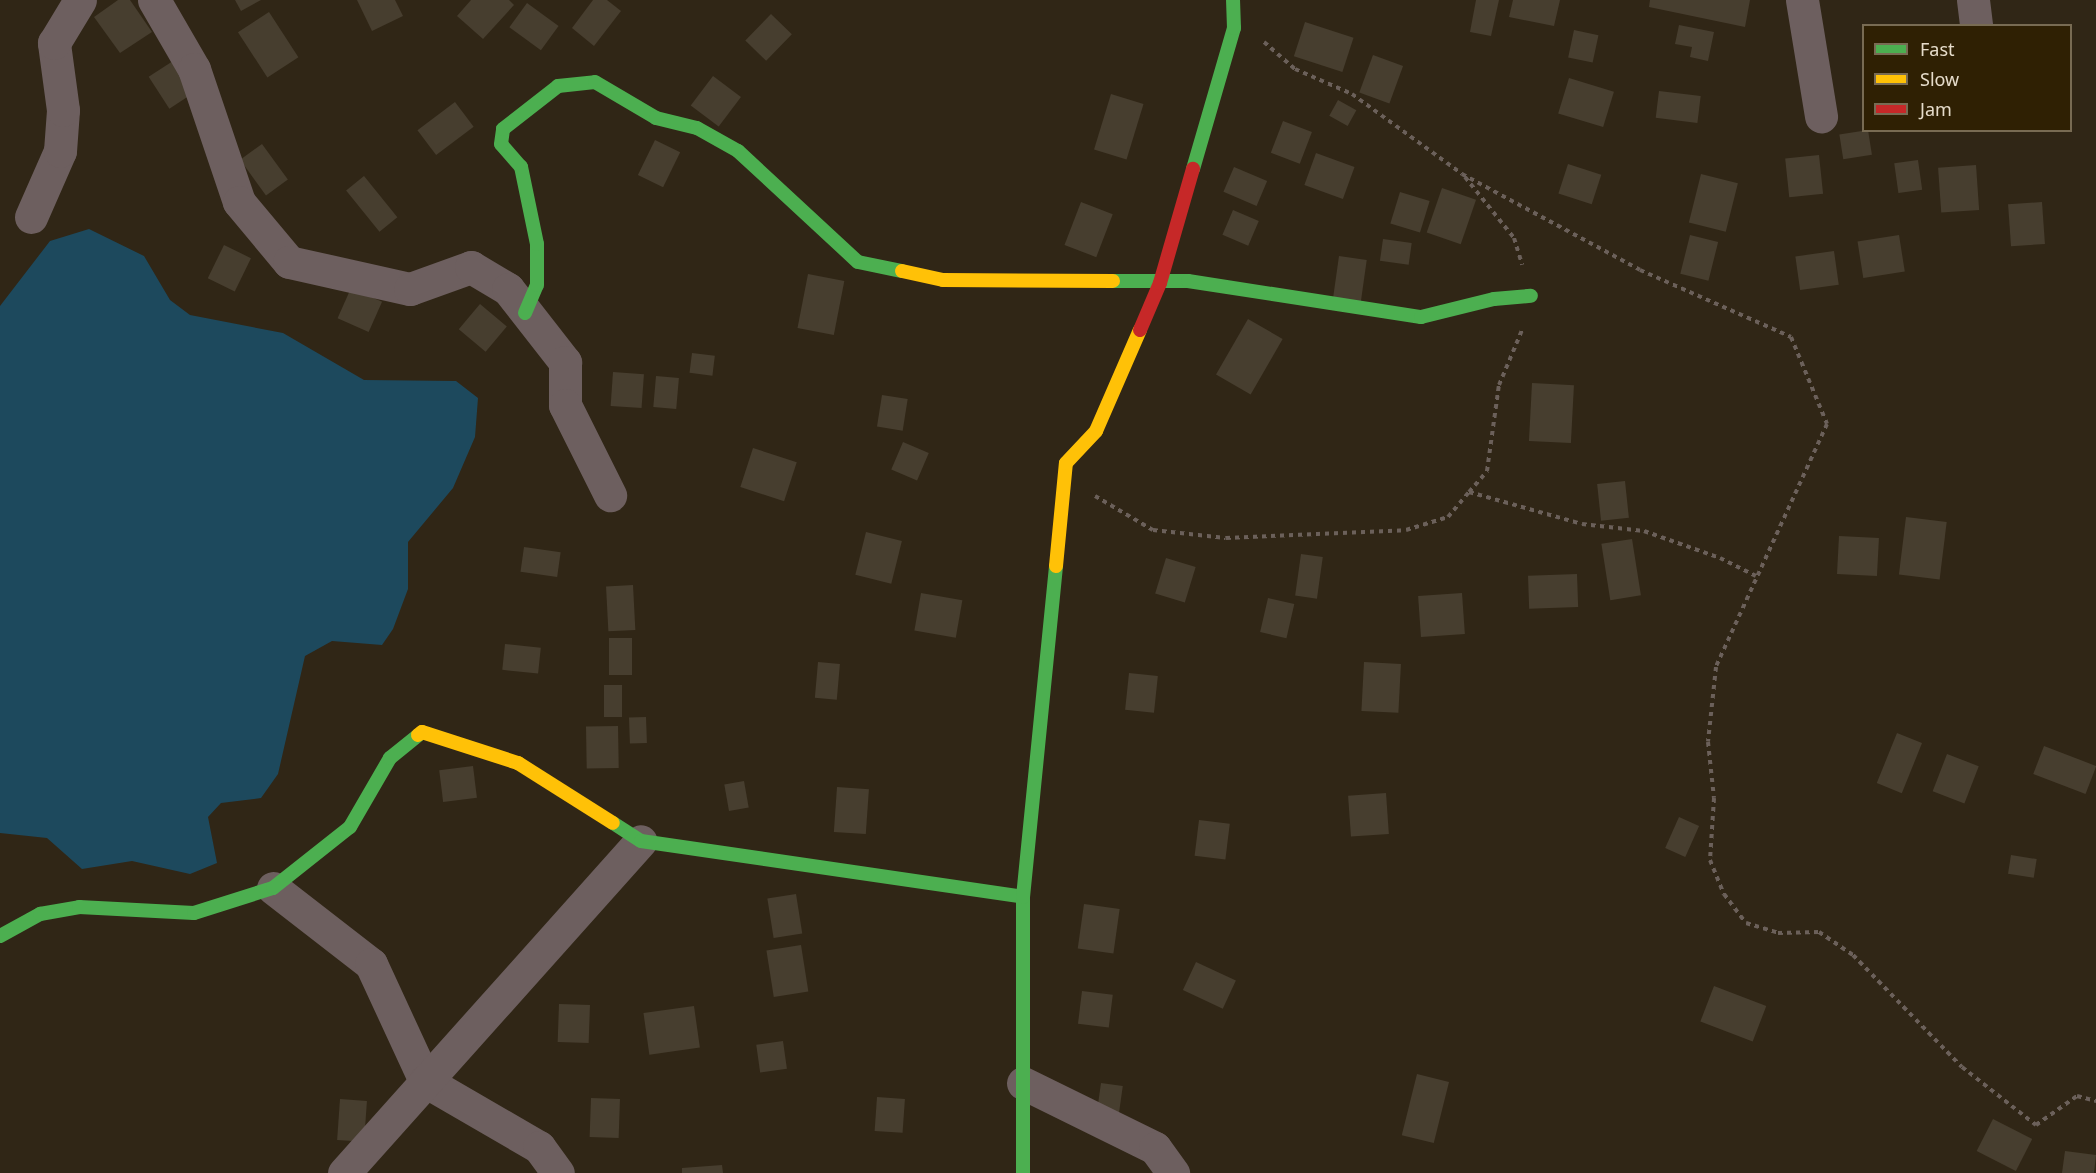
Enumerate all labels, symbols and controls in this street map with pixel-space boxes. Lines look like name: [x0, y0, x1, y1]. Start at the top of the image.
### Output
legend: [1862, 24, 2072, 132]
text: Fast: [1920, 37, 1955, 61]
text: Slow: [1920, 67, 1959, 91]
text: Jam: [1920, 97, 1952, 121]

